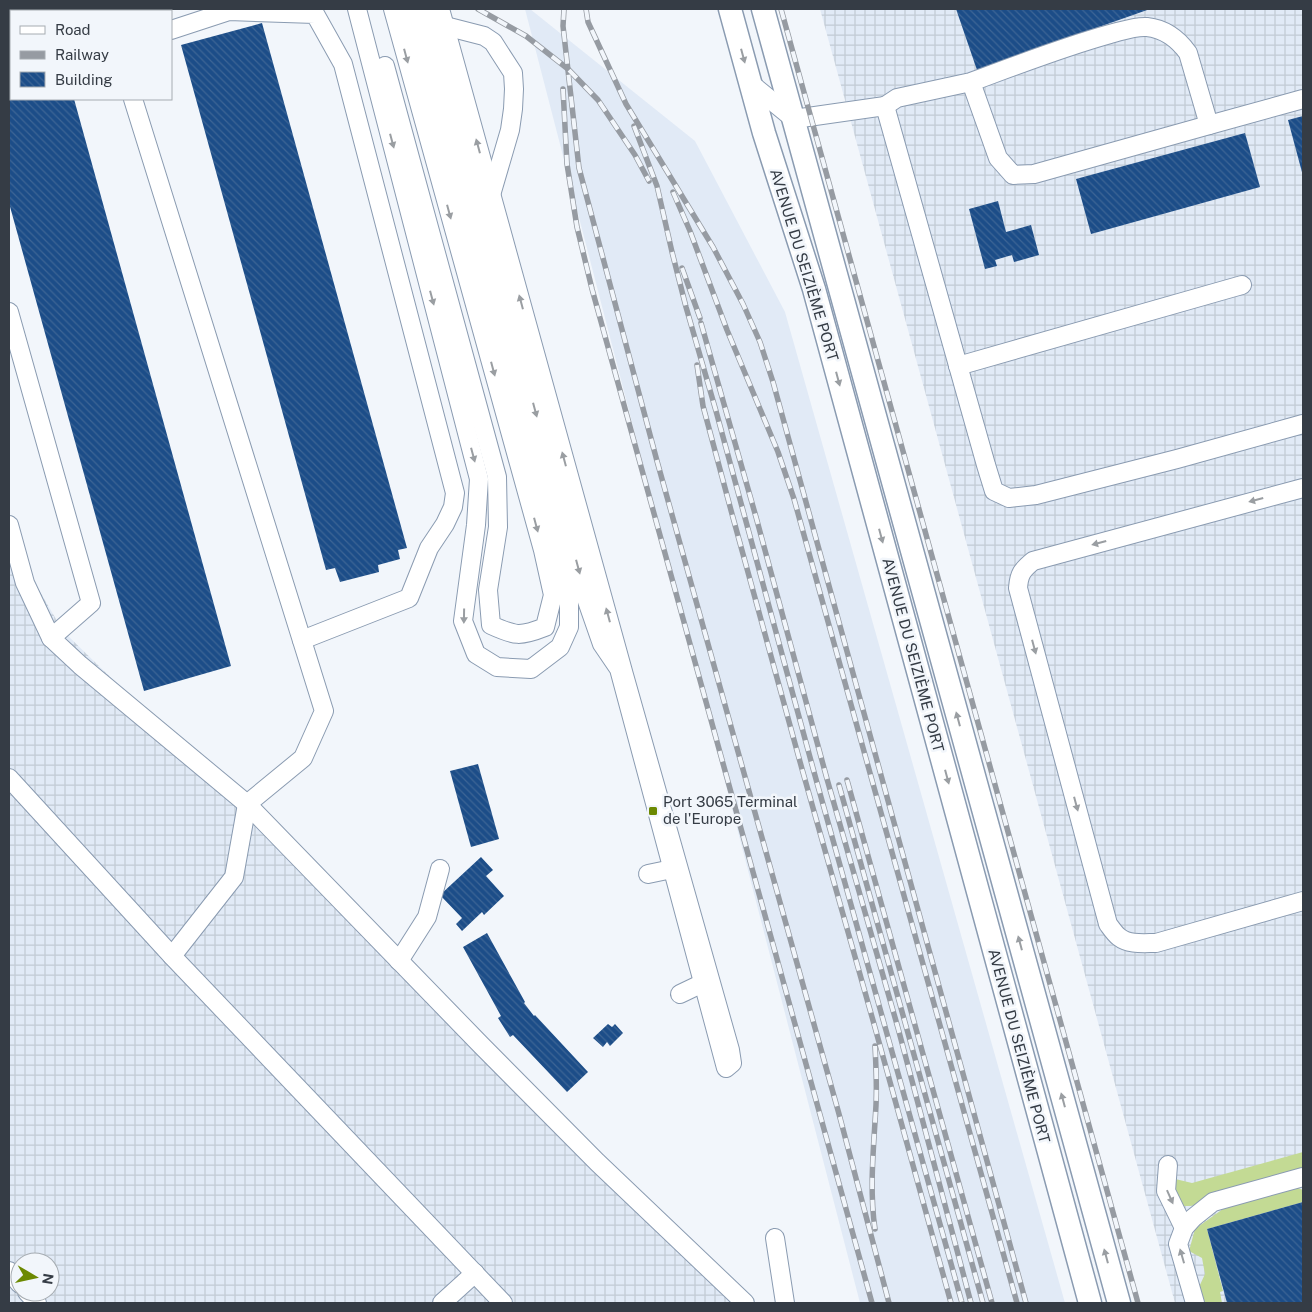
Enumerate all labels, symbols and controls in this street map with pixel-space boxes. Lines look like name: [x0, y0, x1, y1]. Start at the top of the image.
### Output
legend: [10, 10, 172, 100]
text: Road: [55, 21, 91, 38]
text: Railway: [55, 46, 109, 63]
one-way arrow: [402, 48, 410, 63]
one-way arrow: [739, 48, 747, 63]
text: Building: [55, 71, 113, 88]
one-way arrow: [388, 133, 396, 148]
one-way arrow: [473, 138, 481, 153]
street label: AVENUE DU SEIZIÈME PORT: [767, 167, 842, 363]
one-way arrow: [446, 205, 454, 220]
one-way arrow: [428, 290, 436, 306]
one-way arrow: [516, 295, 524, 310]
one-way arrow: [489, 361, 497, 376]
one-way arrow: [835, 372, 843, 387]
one-way arrow: [531, 403, 539, 418]
one-way arrow: [469, 448, 477, 463]
one-way arrow: [560, 451, 568, 466]
one-way arrow: [1249, 497, 1264, 505]
one-way arrow: [532, 518, 540, 533]
one-way arrow: [877, 529, 885, 544]
one-way arrow: [1092, 539, 1107, 547]
street label: AVENUE DU SEIZIÈME PORT: [879, 556, 948, 754]
one-way arrow: [574, 559, 582, 574]
one-way arrow: [460, 608, 468, 624]
one-way arrow: [603, 608, 611, 623]
one-way arrow: [1030, 639, 1038, 654]
one-way arrow: [954, 711, 962, 726]
one-way arrow: [943, 770, 951, 785]
place label: Port 3065 Terminal de l'Europe: [663, 793, 798, 827]
one-way arrow: [1072, 796, 1080, 811]
marker: Port 3065 Terminal de l'Europe: [647, 805, 659, 817]
one-way arrow: [1016, 935, 1024, 950]
street label: AVENUE DU SEIZIÈME PORT: [985, 947, 1054, 1145]
one-way arrow: [1059, 1092, 1067, 1107]
one-way arrow: [1166, 1190, 1174, 1204]
one-way arrow: [1102, 1249, 1110, 1264]
one-way arrow: [1178, 1249, 1186, 1264]
north arrow: [10, 1252, 60, 1302]
text: N: [39, 1272, 57, 1286]

